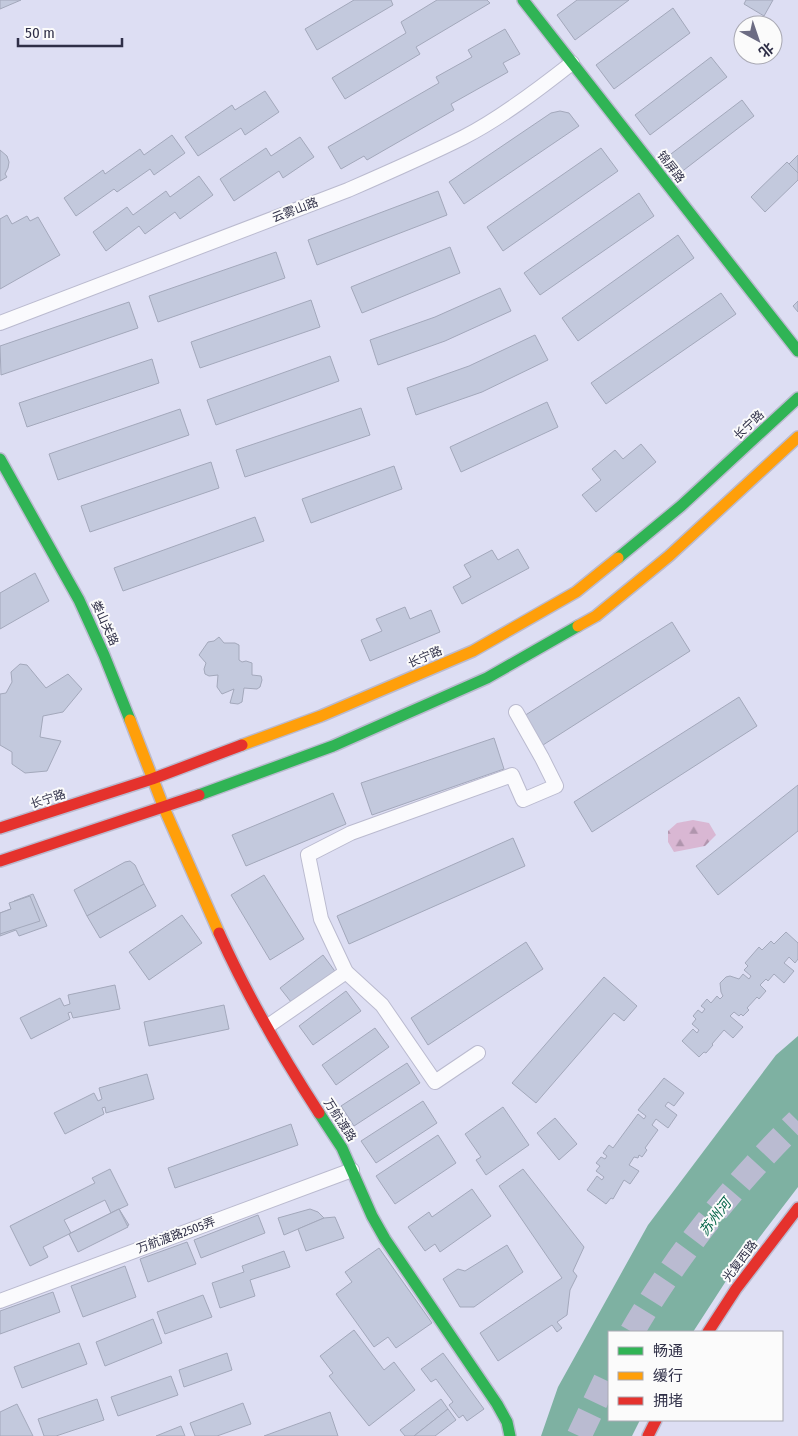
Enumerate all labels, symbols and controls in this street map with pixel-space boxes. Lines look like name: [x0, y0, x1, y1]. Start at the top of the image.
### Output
scale bar: [18, 15, 121, 47]
north arrow: [733, 15, 783, 65]
text: 50 m: [25, 24, 55, 42]
text: 北: [755, 39, 777, 61]
street label: 锦屏路: [654, 149, 688, 185]
street label: 云雾山路: [270, 195, 320, 225]
street label: 长宁路: [731, 408, 767, 442]
street label: 娄山关路: [89, 598, 121, 648]
street label: 长宁路: [406, 644, 444, 670]
street label: 长宁路: [29, 787, 67, 811]
street label: 万航渡路: [321, 1096, 359, 1144]
water label: 苏州河: [696, 1193, 737, 1239]
street label: 万航渡路2505弄: [135, 1214, 217, 1256]
street label: 光复西路: [720, 1238, 760, 1284]
legend: [608, 1331, 783, 1421]
text: 畅通: [653, 1342, 683, 1360]
text: 缓行: [653, 1367, 683, 1385]
text: 拥堵: [653, 1392, 683, 1410]

